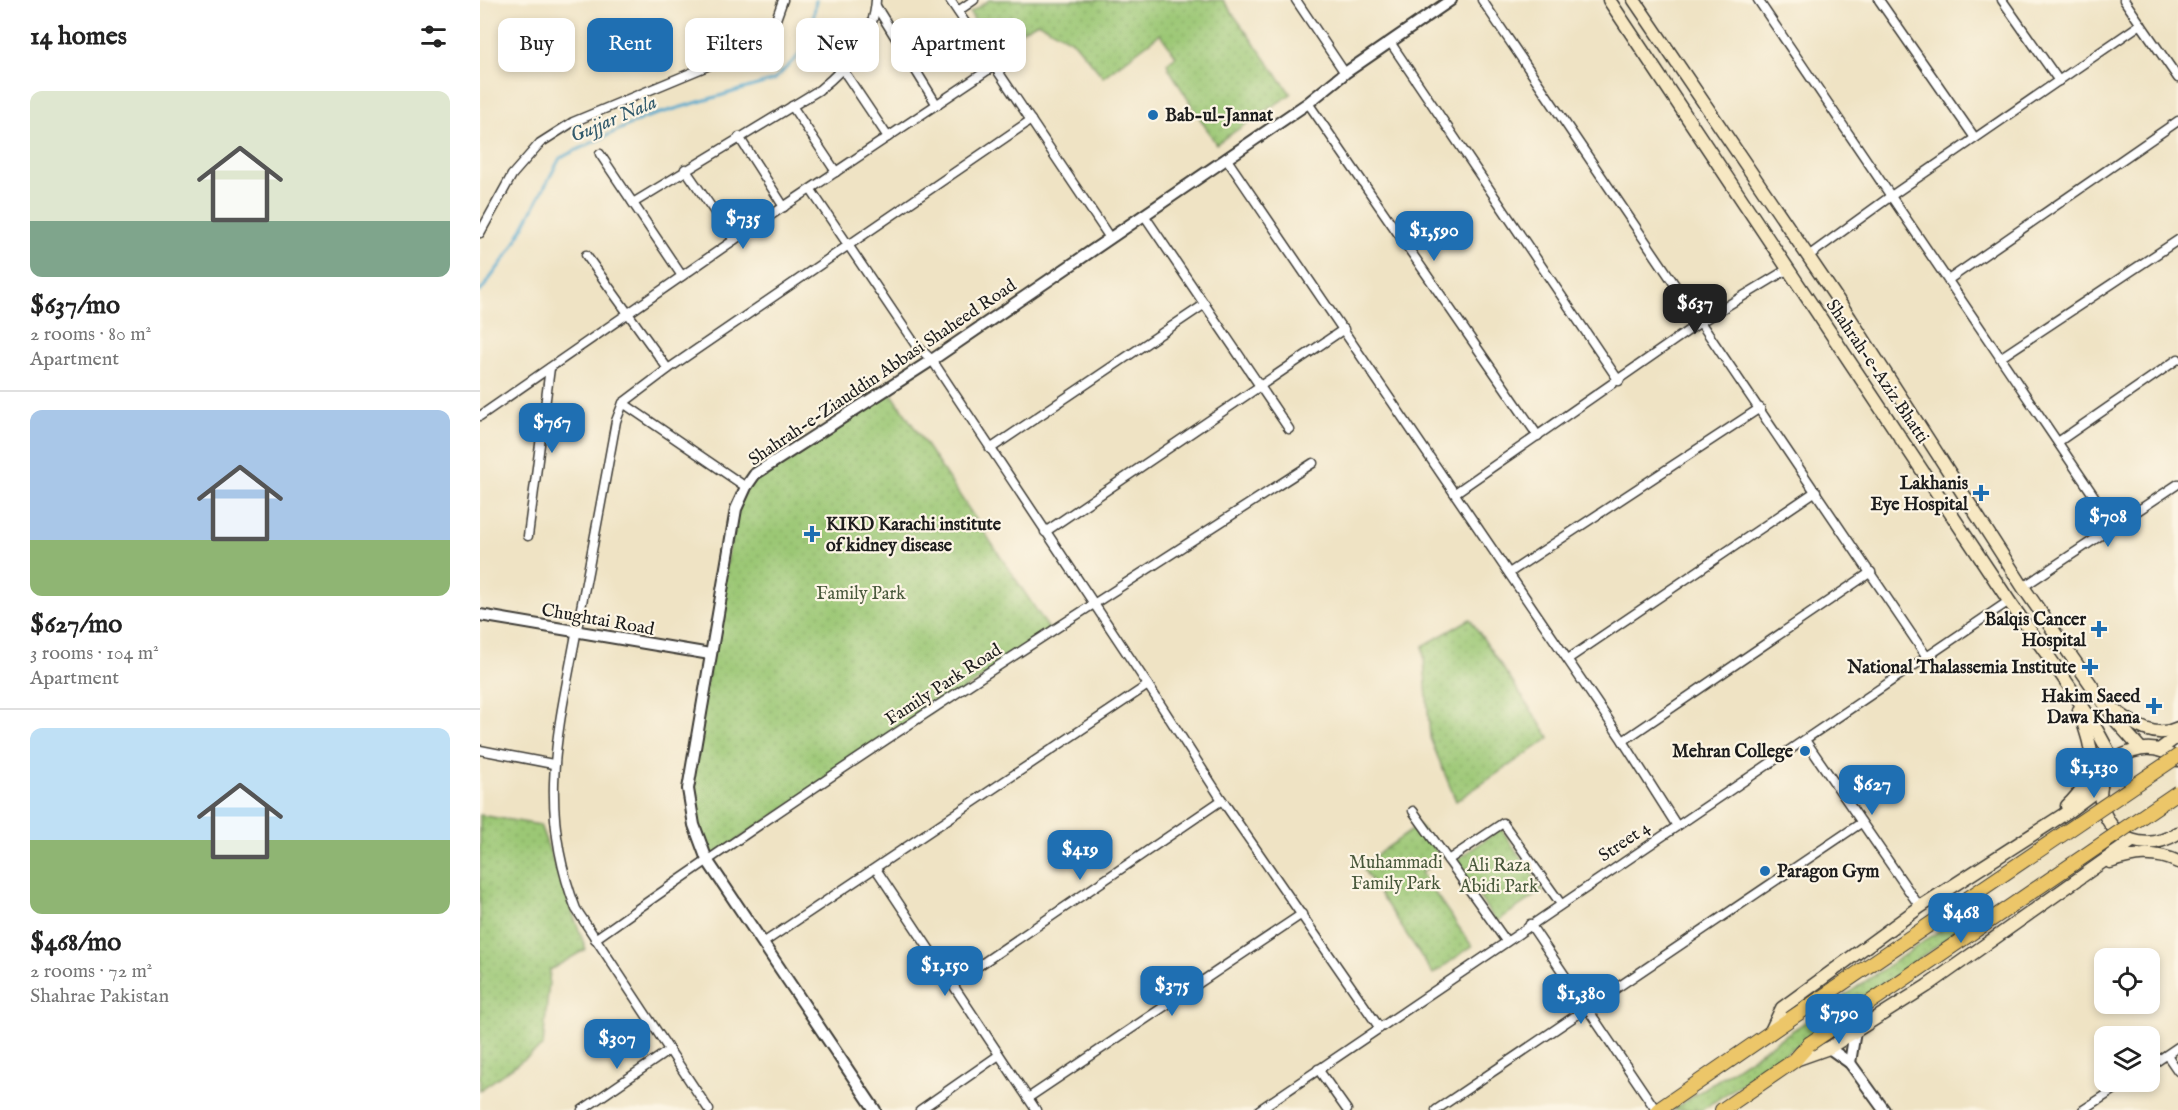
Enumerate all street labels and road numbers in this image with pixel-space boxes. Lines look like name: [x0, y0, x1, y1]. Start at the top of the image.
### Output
street label: Shahrah-e-Ziauddin Abbasi Shaheed Road: [744, 274, 1022, 472]
street label: Shahrah-e-Aziz Bhatti: [1820, 295, 1934, 449]
street label: Chughtai Road: [539, 599, 656, 642]
street label: Family Park Road: [881, 639, 1007, 731]
street label: Street 4: [1595, 817, 1655, 868]

